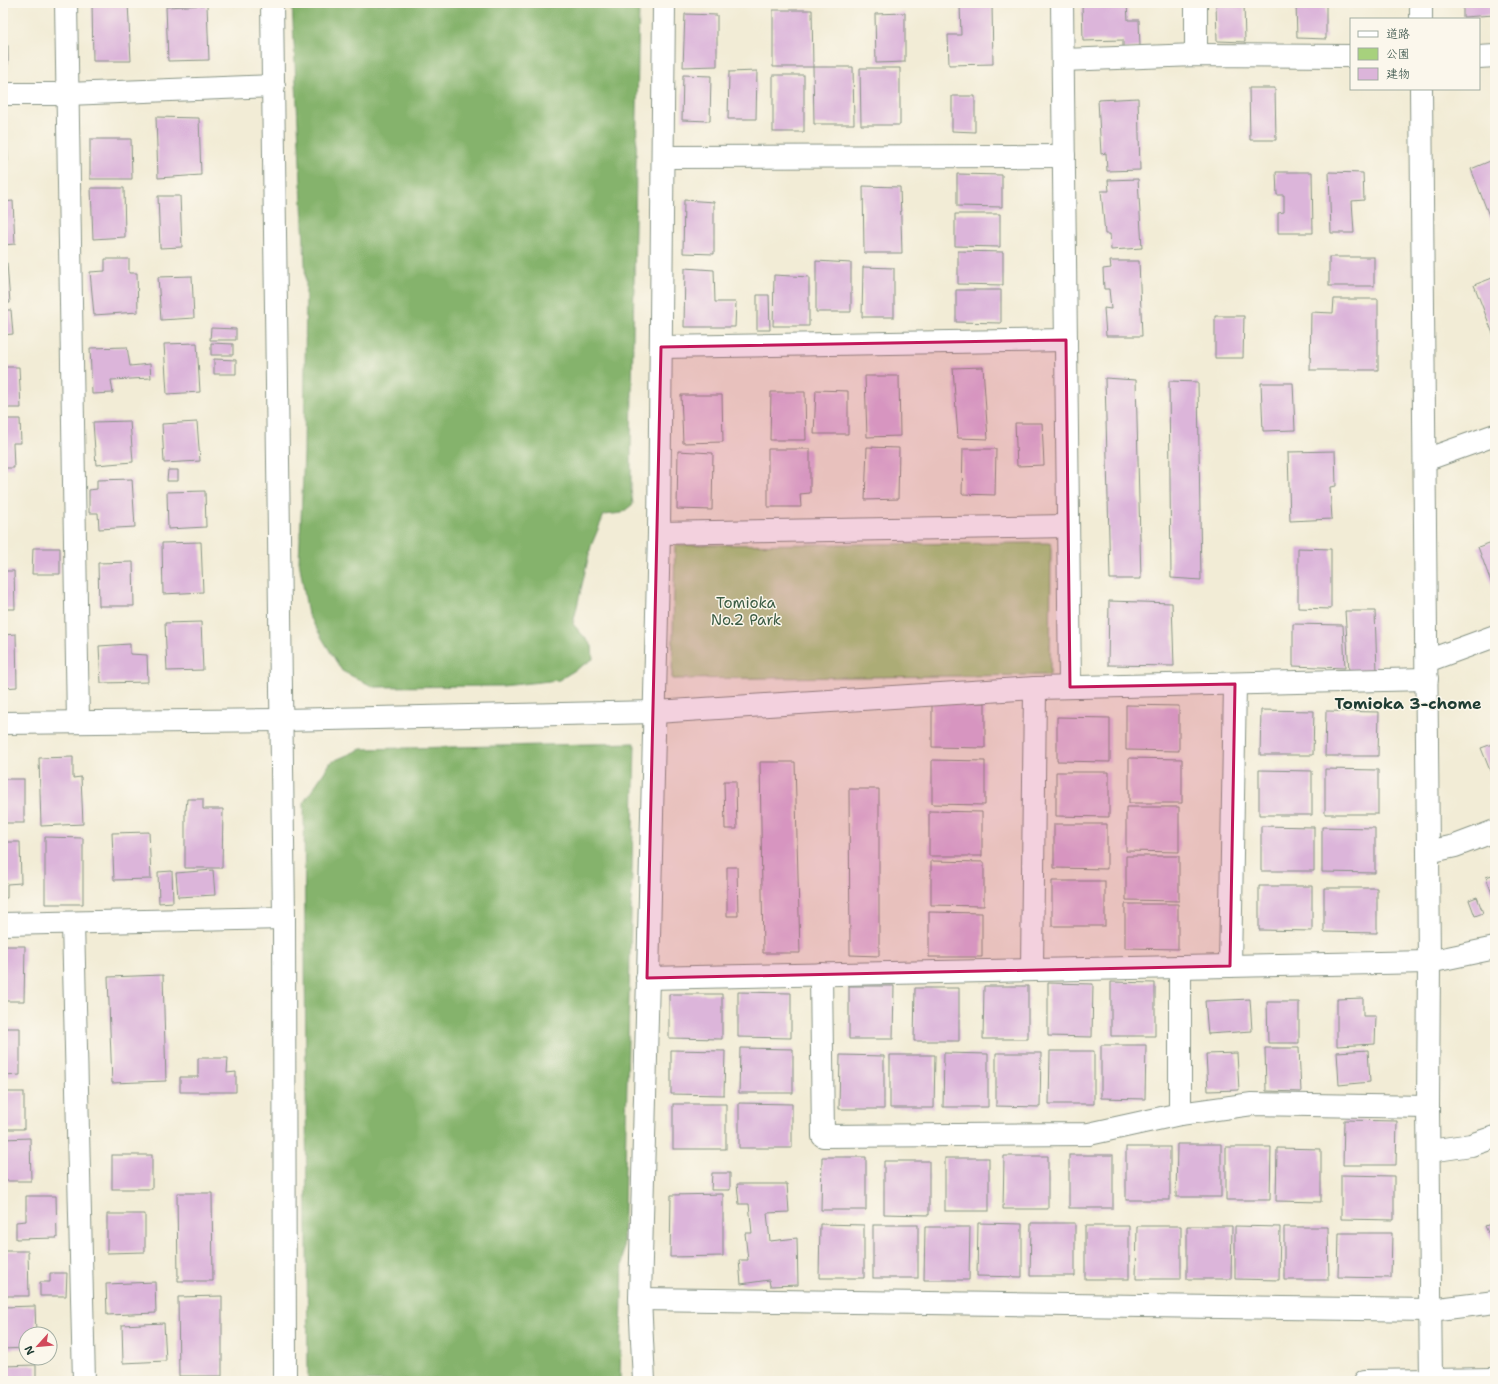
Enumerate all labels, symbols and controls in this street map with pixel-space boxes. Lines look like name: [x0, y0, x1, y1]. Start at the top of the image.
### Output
legend: [1350, 18, 1480, 90]
text: 道路: [1386, 26, 1410, 42]
text: 公園: [1386, 46, 1410, 62]
text: 建物: [1386, 66, 1410, 82]
park label: Tomioka No.2 Park: [711, 593, 781, 630]
district label: Tomioka 3-chome: [1334, 693, 1482, 714]
north arrow: [18, 1326, 58, 1366]
text: N: [21, 1343, 38, 1358]

